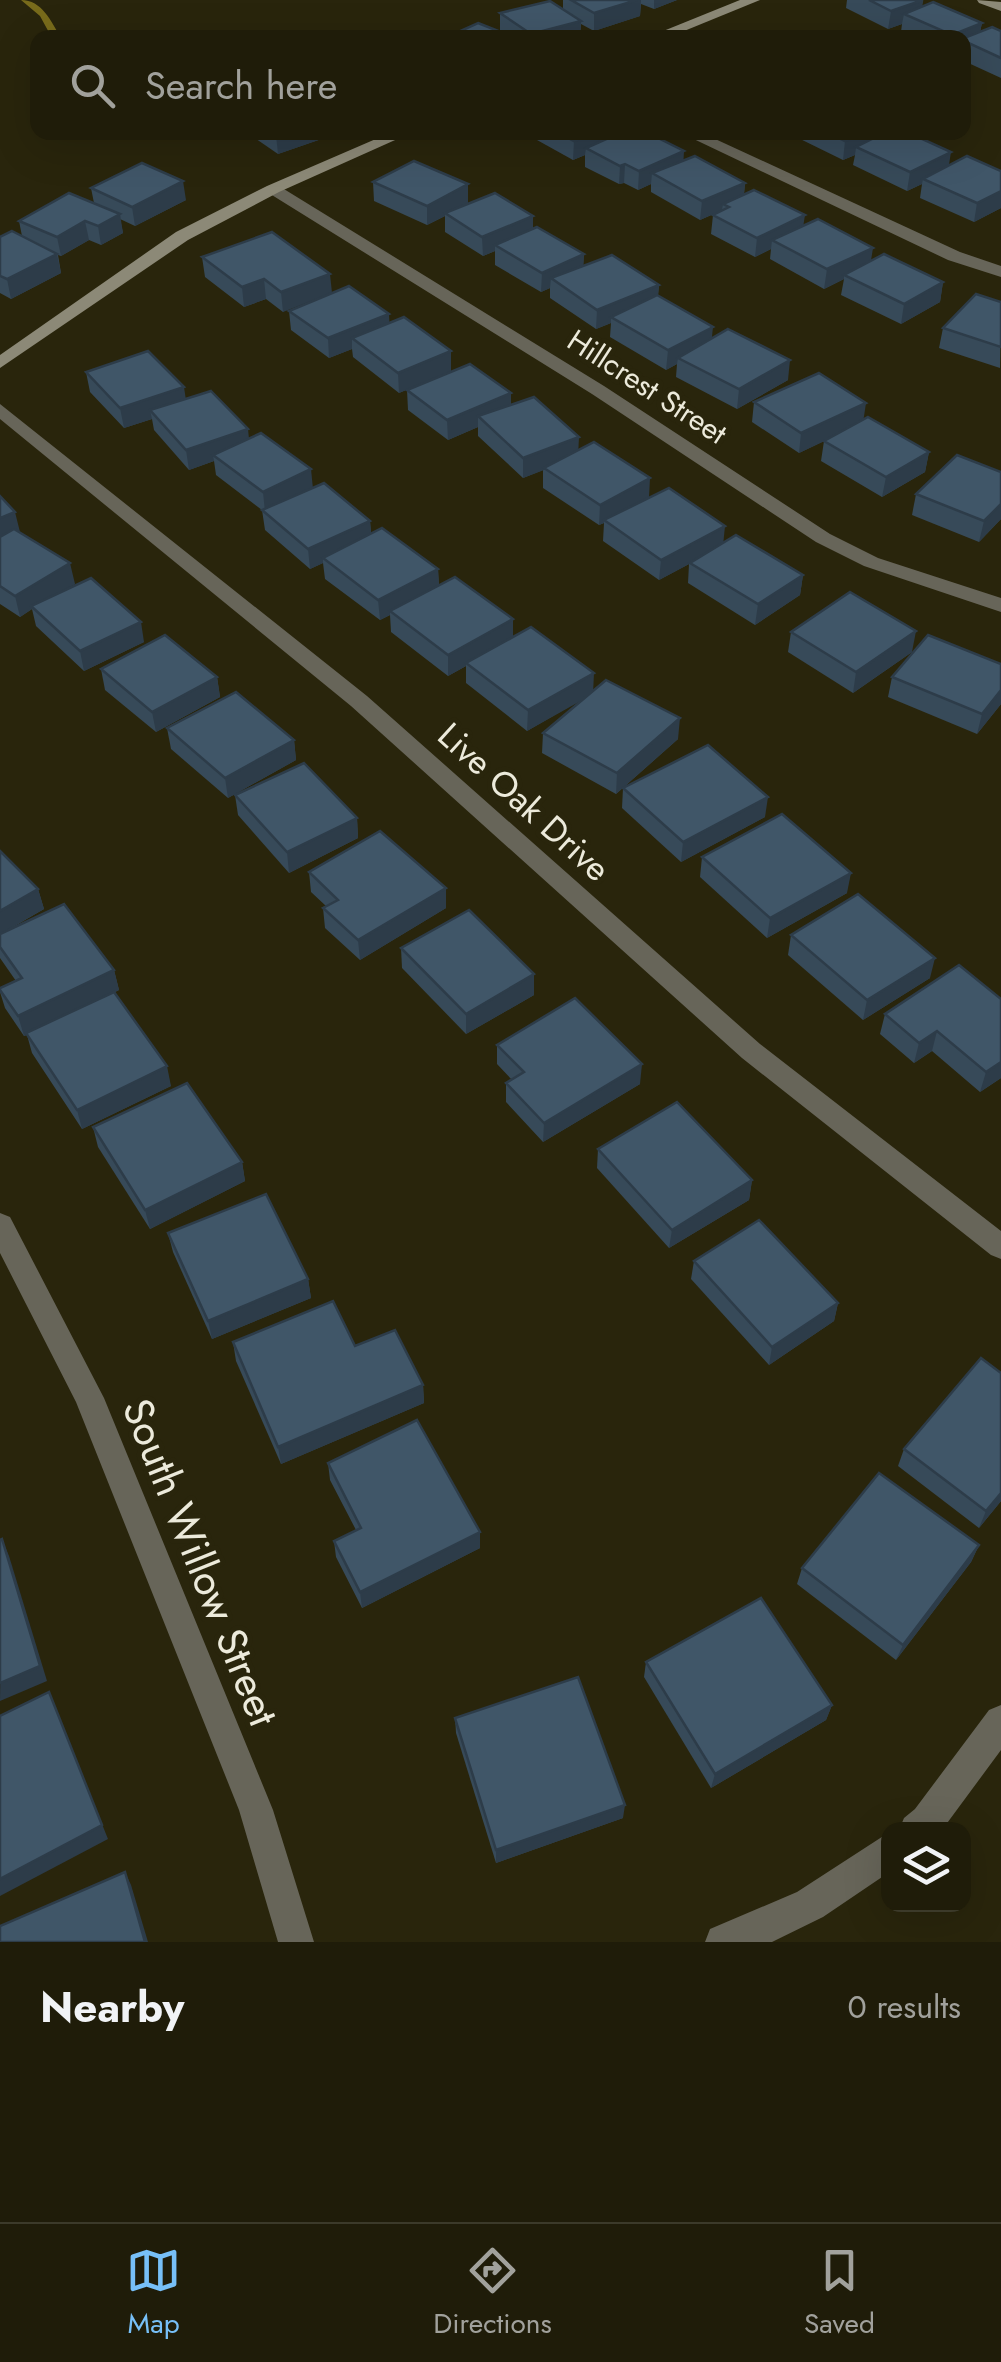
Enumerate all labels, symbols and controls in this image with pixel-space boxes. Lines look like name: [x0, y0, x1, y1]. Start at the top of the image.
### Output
search box: [30, 30, 971, 140]
icon: search: [65, 58, 120, 113]
text: Search here: [145, 58, 337, 113]
street label: Hillcrest Street: [559, 319, 736, 455]
street label: Live Oak Drive: [427, 711, 621, 893]
street label: South Willow Street: [107, 1389, 294, 1735]
map controls: [881, 1822, 971, 1912]
button: layers: [881, 1822, 971, 1912]
text: Nearby: [40, 1977, 184, 2038]
text: 0 results: [848, 1984, 961, 2030]
tab: Map: [126, 2243, 181, 2344]
tab: Directions: [433, 2243, 552, 2344]
tab: Saved: [804, 2243, 875, 2344]

